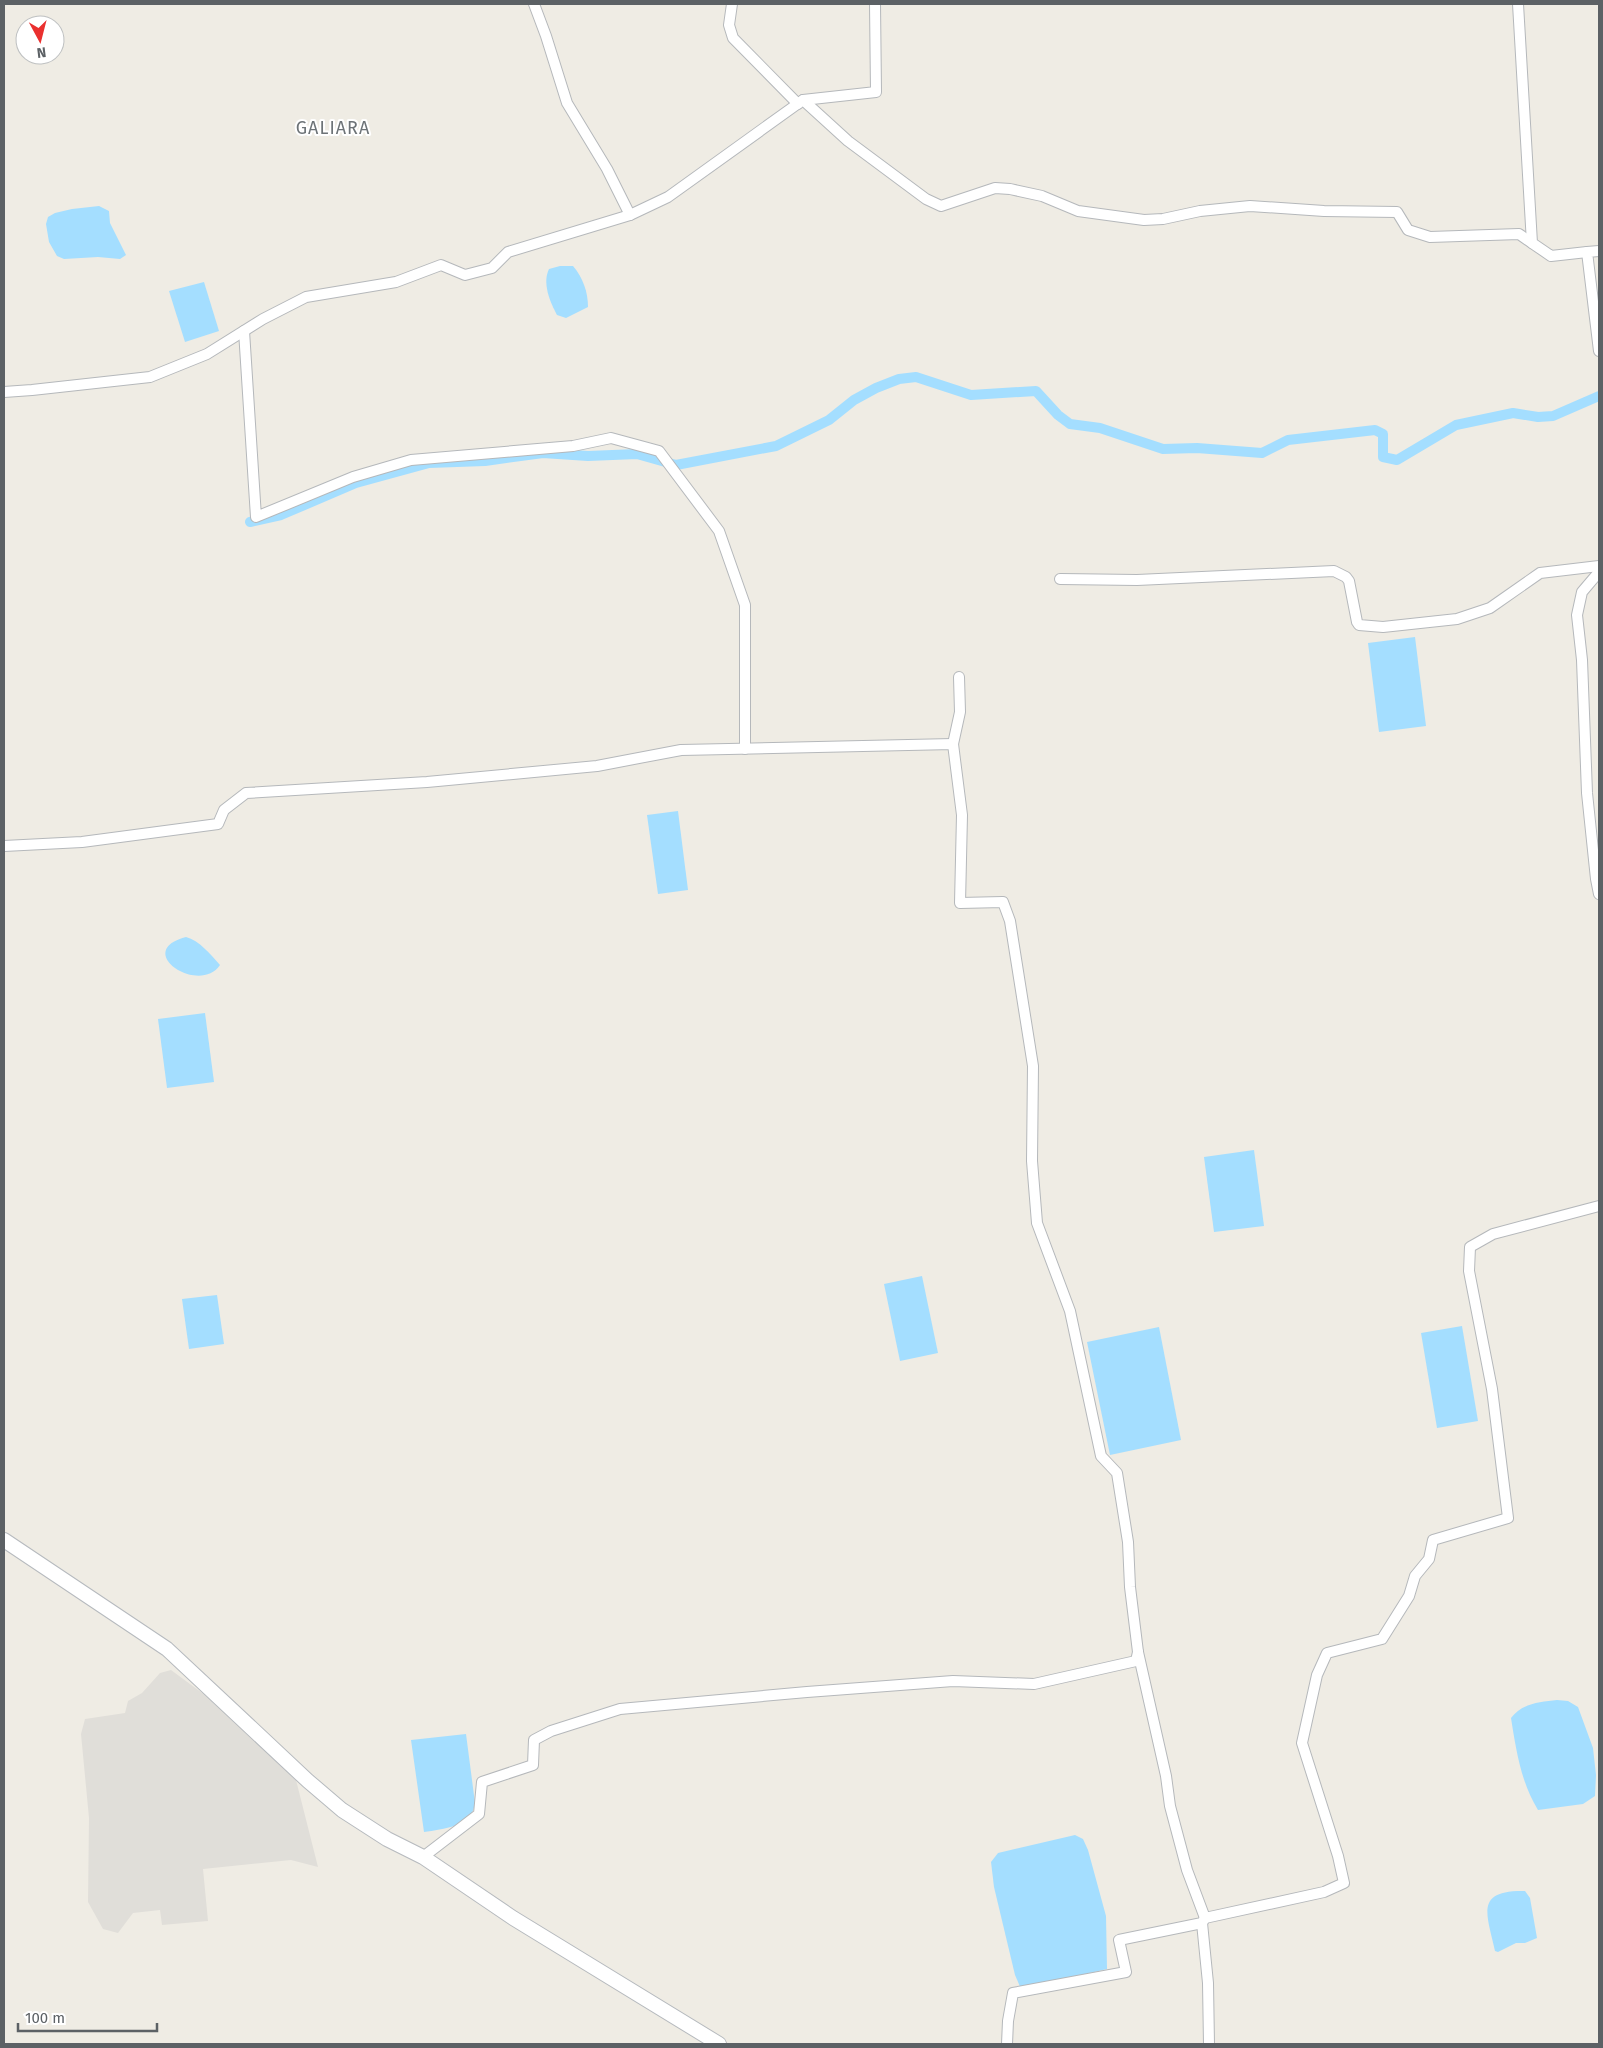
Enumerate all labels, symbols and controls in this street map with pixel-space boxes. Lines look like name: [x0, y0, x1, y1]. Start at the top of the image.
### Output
north arrow: [15, 15, 65, 65]
text: N: [36, 43, 47, 61]
district label: GALIARA: [296, 117, 370, 139]
scale bar: [18, 2000, 156, 2032]
text: 100 m: [25, 2009, 65, 2027]

